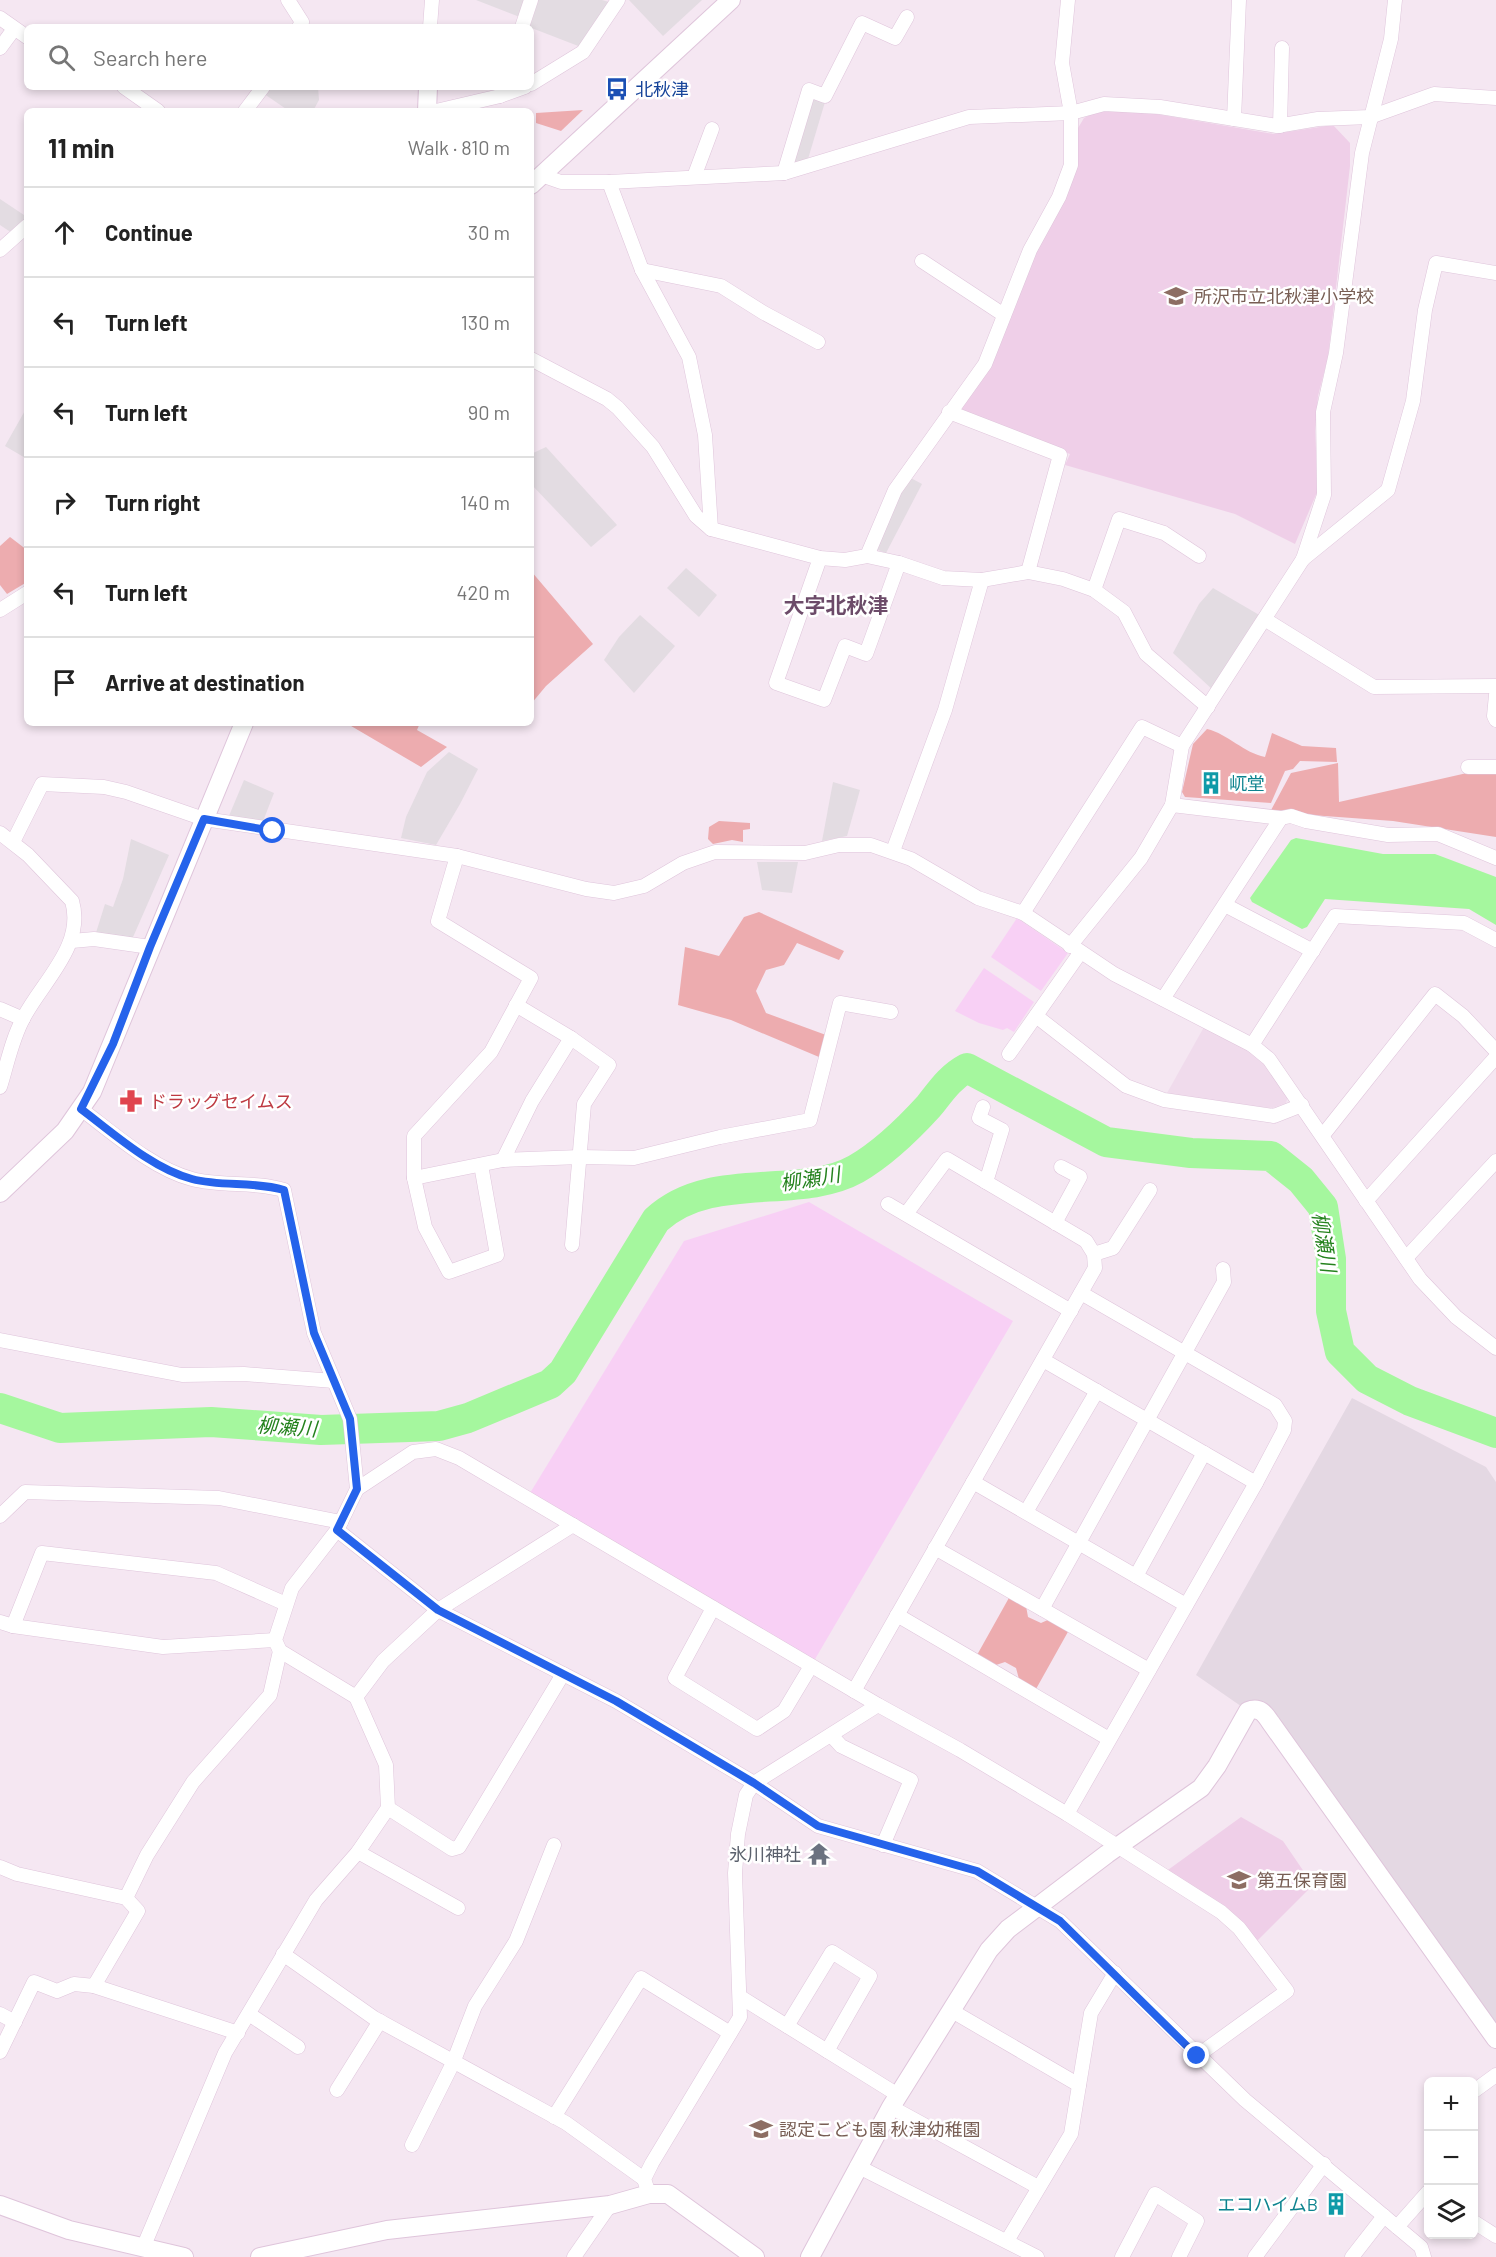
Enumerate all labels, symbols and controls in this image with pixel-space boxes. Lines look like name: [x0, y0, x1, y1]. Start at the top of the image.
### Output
search box: [24, 24, 534, 90]
icon: search: [45, 41, 78, 74]
text: Search here: [93, 44, 207, 70]
bus stop icon: 北秋津: [604, 76, 630, 102]
place label: 北秋津: [635, 78, 689, 100]
text: 11 min: [48, 132, 114, 163]
text: Walk · 810 m: [408, 135, 510, 159]
icon: ahead: [48, 216, 81, 249]
text: Continue: [105, 219, 193, 245]
text: 30 m: [468, 220, 510, 244]
school or university icon: 所沢市立北秋津小学校: [1163, 283, 1189, 309]
place label: 所沢市立北秋津小学校: [1194, 285, 1374, 307]
icon: left: [48, 306, 81, 339]
text: Turn left: [105, 309, 188, 335]
text: 130 m: [461, 310, 510, 334]
icon: left: [48, 396, 81, 429]
text: Turn left: [105, 399, 188, 425]
text: 90 m: [468, 400, 510, 424]
icon: right: [48, 486, 81, 519]
text: Turn right: [105, 489, 200, 515]
text: 140 m: [460, 490, 510, 514]
icon: left: [48, 576, 81, 609]
text: Turn left: [105, 579, 188, 605]
text: 420 m: [456, 580, 510, 604]
district label: 大字北秋津: [784, 592, 889, 617]
icon: arrive: [48, 666, 81, 699]
text: Arrive at destination: [105, 669, 304, 695]
building icon: 屼堂: [1198, 770, 1224, 796]
place label: 屼堂: [1229, 772, 1265, 794]
route start: [259, 817, 285, 843]
pharmacy icon: ドラッグセイムス: [118, 1088, 144, 1114]
place label: ドラッグセイムス: [149, 1090, 293, 1112]
water label: 柳瀬川: [778, 1161, 843, 1195]
water label: 柳瀬川: [1308, 1210, 1342, 1275]
water label: 柳瀬川: [256, 1412, 320, 1440]
temple icon: 氷川神社: [806, 1841, 832, 1867]
place label: 氷川神社: [729, 1843, 801, 1865]
school or university icon: 第五保育園: [1226, 1867, 1252, 1893]
place label: 第五保育園: [1257, 1869, 1347, 1891]
route end: [1183, 2042, 1209, 2068]
map controls: [1424, 2077, 1478, 2239]
button: +: [1424, 2077, 1478, 2131]
school or university icon: 認定こども園 秋津幼稚園: [748, 2116, 774, 2142]
place label: 認定こども園 秋津幼稚園: [779, 2118, 981, 2140]
button: −: [1424, 2131, 1478, 2185]
button: layers: [1424, 2185, 1478, 2239]
building icon: エコハイムB: [1323, 2191, 1349, 2217]
place label: エコハイムB: [1217, 2193, 1318, 2215]

